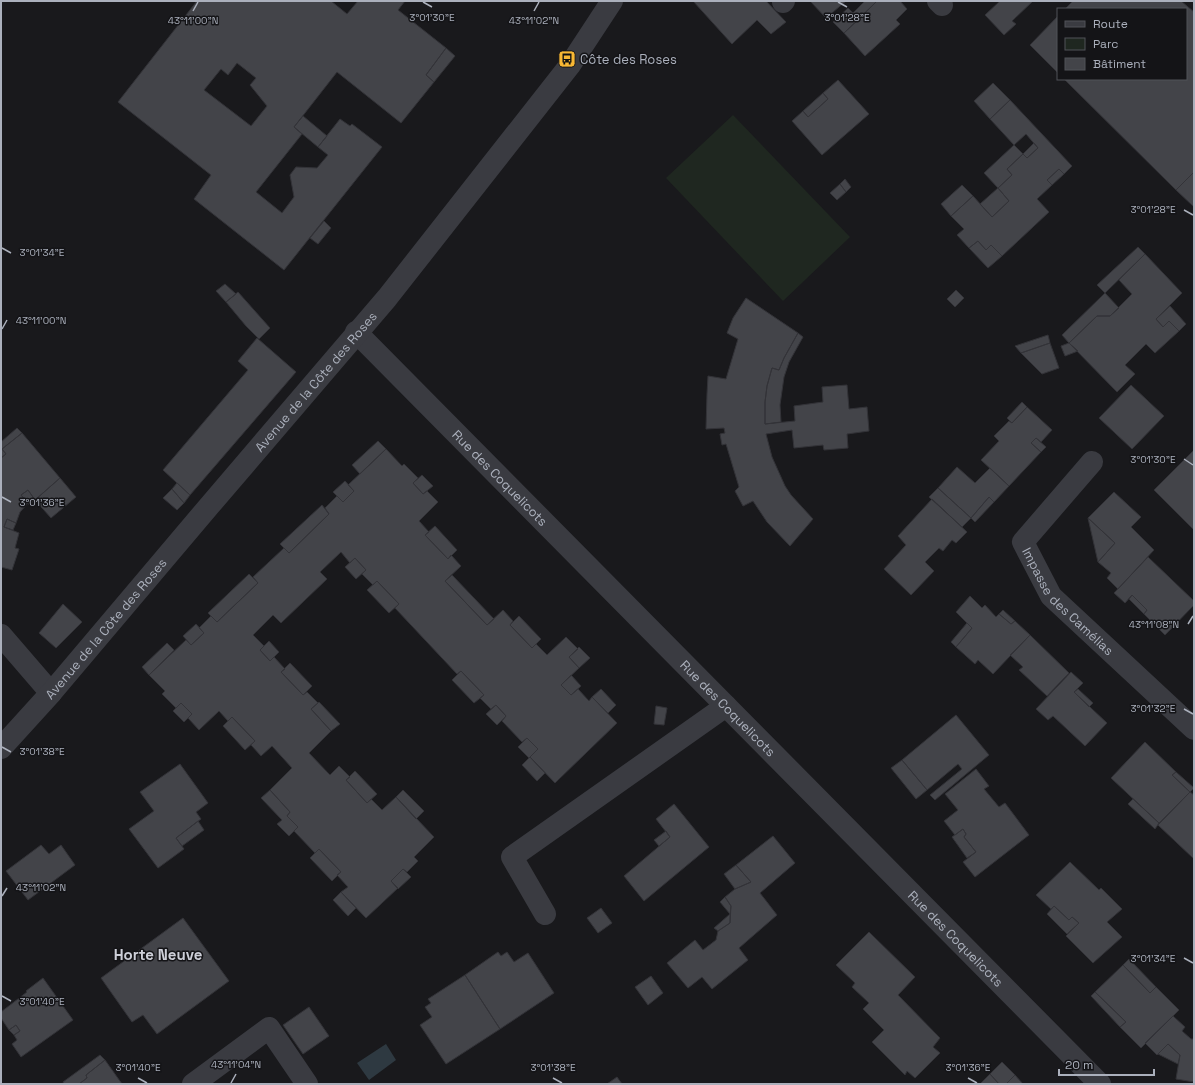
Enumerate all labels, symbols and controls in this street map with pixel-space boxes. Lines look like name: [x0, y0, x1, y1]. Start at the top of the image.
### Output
legend: [1057, 8, 1187, 80]
text: 3°01'30"E: [409, 11, 455, 24]
text: 3°01'28"E: [824, 11, 870, 24]
text: 43°11'00"N: [168, 14, 218, 27]
text: 43°11'02"N: [509, 14, 559, 27]
text: Route: [1093, 16, 1128, 32]
text: Parc: [1093, 36, 1118, 52]
bus stop icon: Côte des Roses: [557, 49, 577, 69]
place label: Côte des Roses: [580, 51, 677, 68]
text: Bâtiment: [1093, 56, 1146, 72]
text: 3°01'28"E: [1130, 203, 1176, 216]
text: 3°01'34"E: [20, 246, 65, 259]
street label: Avenue de la Côte des Roses: [251, 308, 380, 455]
text: 43°11'00"N: [16, 314, 66, 327]
street label: Rue des Coquelicots: [449, 426, 552, 530]
text: 3°01'30"E: [1130, 453, 1176, 466]
text: 3°01'36"E: [20, 496, 65, 509]
street label: Impasse des Camélias: [1019, 544, 1118, 659]
street label: Avenue de la Côte des Roses: [41, 554, 170, 703]
text: 43°11'08"N: [1129, 618, 1179, 631]
street label: Rue des Coquelicots: [677, 656, 779, 760]
text: 3°01'32"E: [1131, 702, 1176, 715]
text: 3°01'38"E: [19, 745, 65, 758]
text: 43°11'02"N: [16, 881, 66, 894]
street label: Rue des Coquelicots: [905, 887, 1007, 990]
district label: Horte Neuve: [114, 945, 203, 964]
text: 3°01'34"E: [1131, 952, 1176, 965]
text: 3°01'40"E: [19, 995, 65, 1008]
scale bar: [1059, 1051, 1154, 1077]
text: 20 m: [1065, 1057, 1093, 1073]
text: 43°11'04"N: [211, 1058, 261, 1071]
text: 3°01'40"E: [115, 1061, 161, 1074]
text: 3°01'38"E: [530, 1061, 576, 1074]
text: 3°01'36"E: [946, 1061, 991, 1074]

